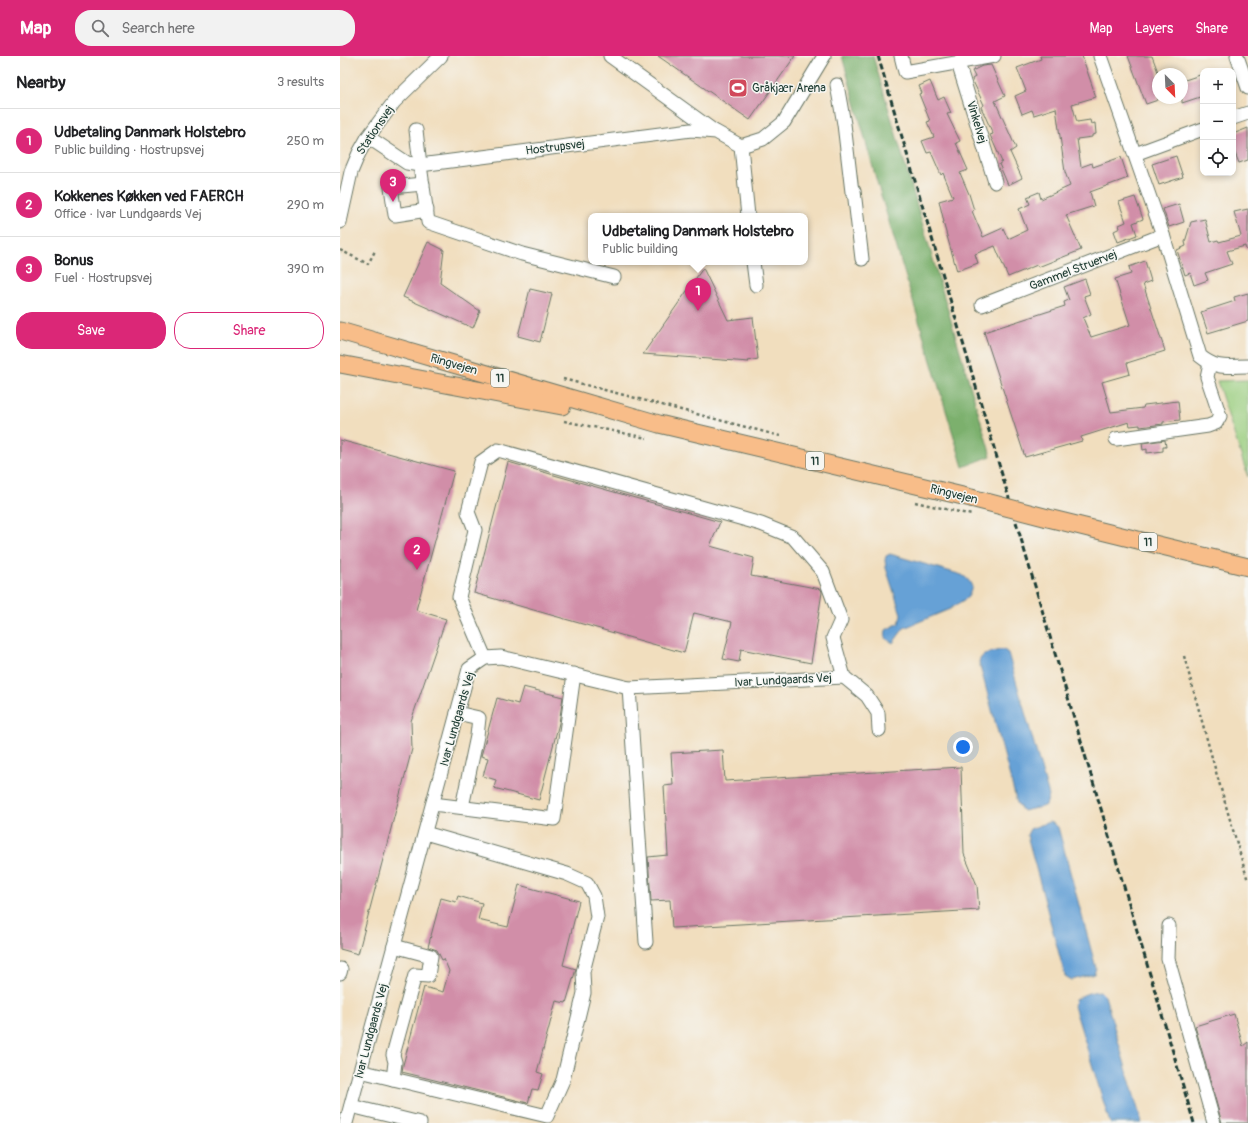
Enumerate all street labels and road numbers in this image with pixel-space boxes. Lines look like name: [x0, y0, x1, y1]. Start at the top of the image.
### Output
street label: Vinkelvej: [963, 99, 990, 146]
street label: Stationsvej: [353, 103, 398, 158]
street label: Hostrupsvej: [525, 136, 586, 159]
street label: Gammel Struervej: [1027, 247, 1119, 294]
street label: Ringvejen: [429, 351, 479, 378]
road number: 11: [491, 369, 509, 387]
road number: 11: [806, 452, 824, 470]
street label: Ringvejen: [929, 481, 979, 508]
road number: 11: [1139, 533, 1157, 551]
street label: Ivar Lundgaards Vej: [437, 670, 478, 768]
street label: Ivar Lundgaards Vej: [734, 670, 832, 691]
street label: Ivar Lundgaards Vej: [352, 982, 391, 1080]

